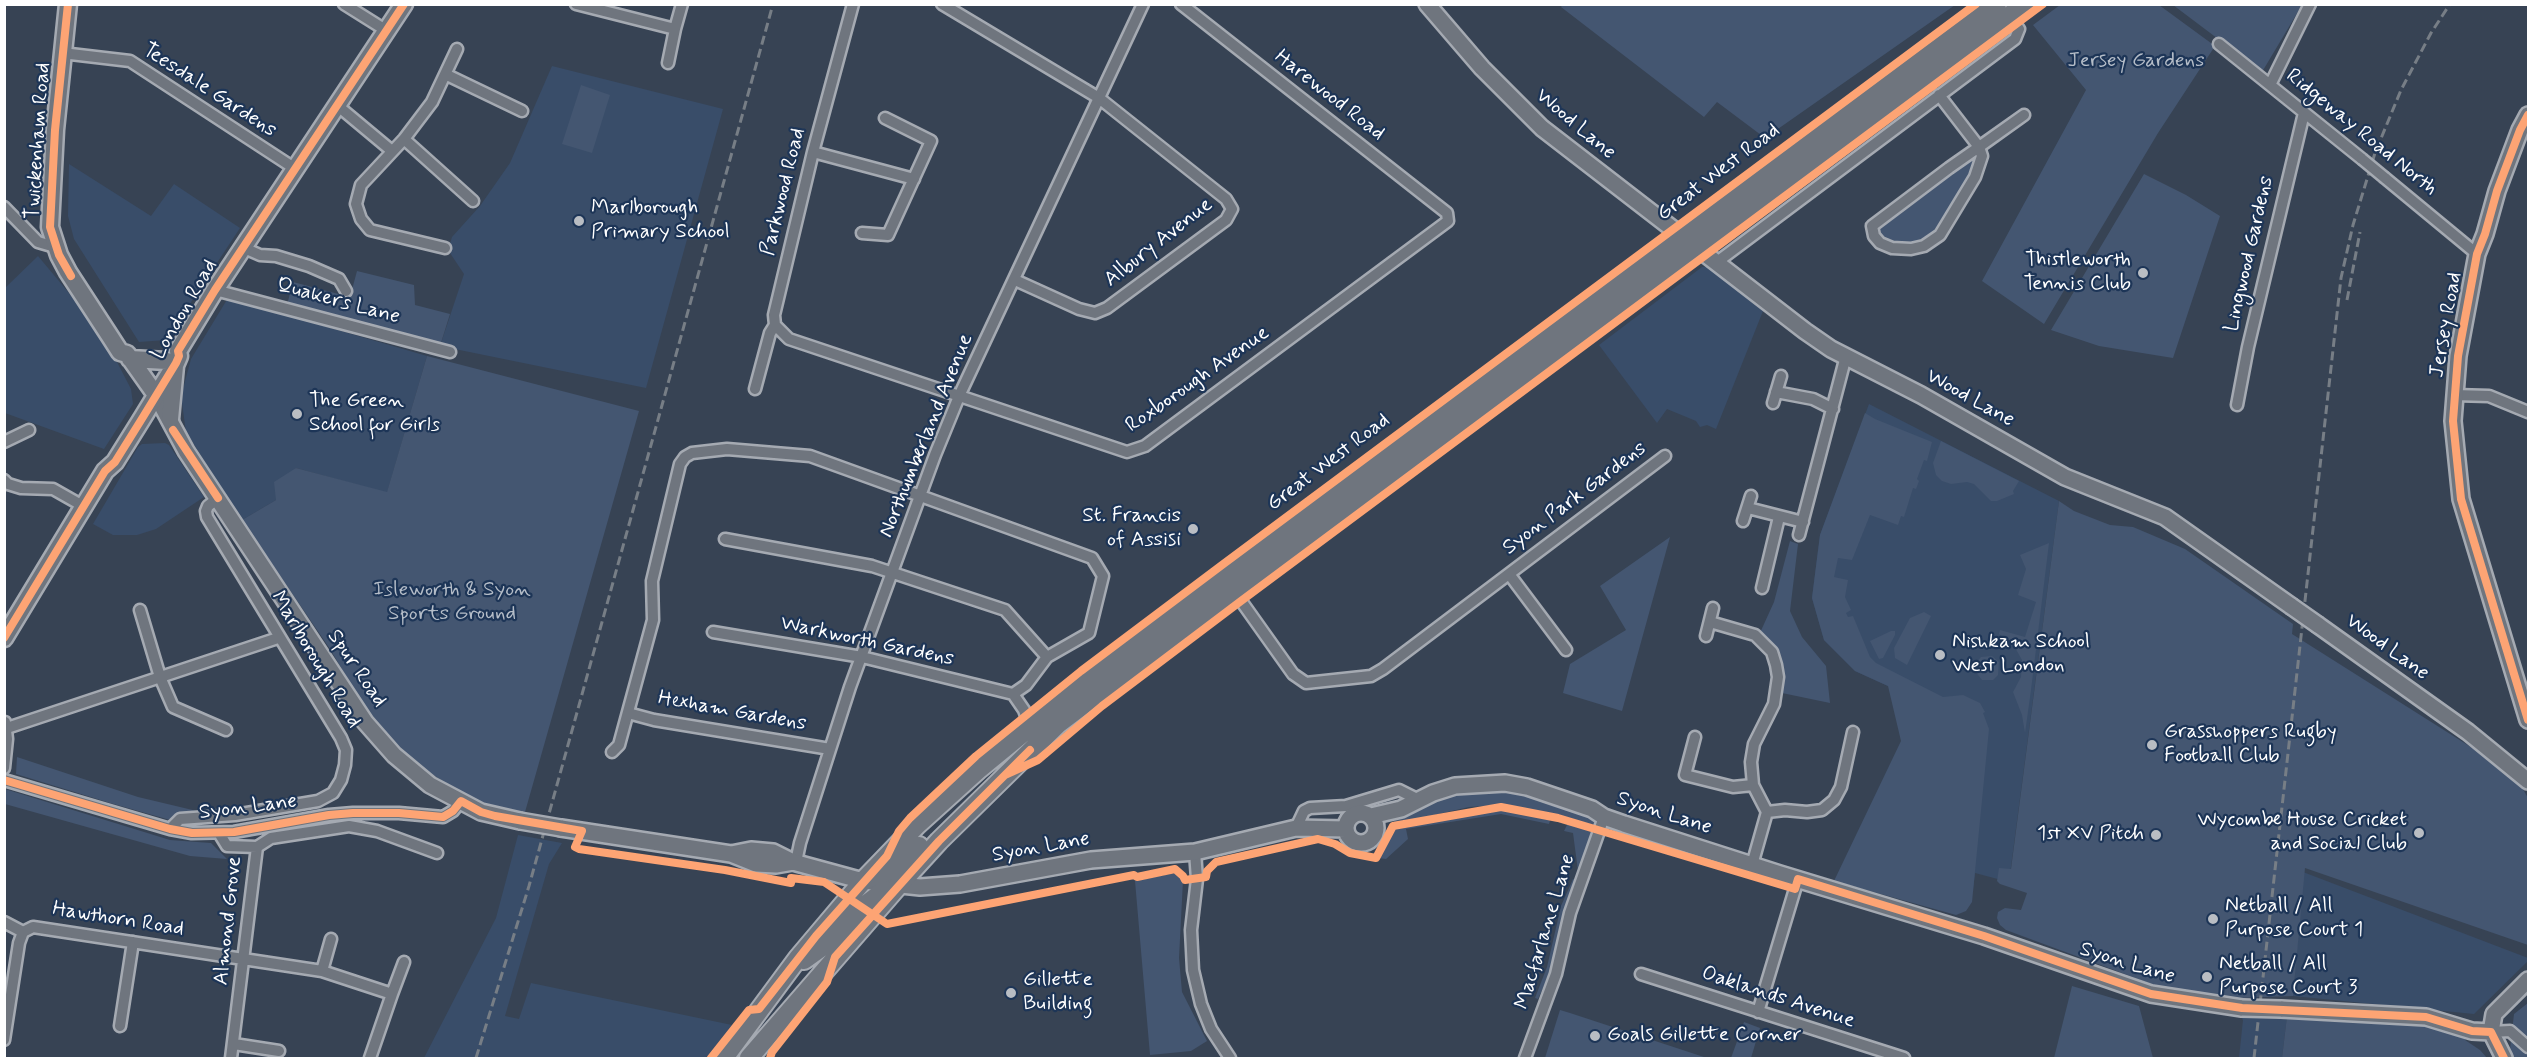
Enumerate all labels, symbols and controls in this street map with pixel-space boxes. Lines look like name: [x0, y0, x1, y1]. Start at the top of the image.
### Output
street label: Teesdale Gardens: [137, 38, 281, 144]
street label: Harewood Road: [1269, 45, 1389, 147]
park label: Jersey Gardens: [2067, 49, 2205, 75]
street label: Twickenham Road: [21, 62, 57, 220]
street label: Ridgeway Road North: [2280, 64, 2442, 202]
street label: Wood Lane: [1530, 84, 1620, 166]
street label: Great West Road: [1653, 119, 1785, 227]
street label: Parkwood Road: [756, 126, 812, 258]
street label: Lingwood Gardens: [2220, 174, 2280, 334]
street label: Albury Avenue: [1100, 193, 1218, 293]
place label: Marlborough Primary School: [591, 196, 730, 246]
marker: Marlborough Primary School: [572, 214, 586, 228]
place label: Thistleworth Tennis Club: [2024, 248, 2131, 298]
street label: London Road: [146, 255, 224, 365]
marker: Thistleworth Tennis Club: [2136, 266, 2150, 280]
street label: Jersey Road: [2425, 270, 2469, 380]
street label: Quakers Lane: [274, 273, 402, 331]
street label: Roxborough Avenue: [1121, 321, 1275, 439]
street label: Northumberland Avenue: [875, 330, 979, 542]
street label: Wood Lane: [1921, 364, 2019, 434]
place label: The Green School for Girls: [309, 389, 440, 439]
marker: The Green School for Girls: [290, 407, 304, 421]
street label: Great West Road: [1263, 409, 1395, 517]
street label: Syon Park Gardens: [1498, 437, 1652, 561]
place label: St. Francis of Assisi: [1082, 504, 1181, 554]
marker: St. Francis of Assisi: [1186, 522, 1200, 536]
park label: Isleworth & Syon Sports Ground: [373, 578, 531, 628]
street label: Marlborough Road: [264, 587, 366, 733]
street label: Wood Lane: [2340, 609, 2434, 687]
street label: Warkworth Gardens: [778, 611, 956, 673]
street label: Spur Road: [321, 625, 391, 713]
place label: Nishkam School West London: [1952, 630, 2090, 680]
marker: Nishkam School West London: [1933, 648, 1947, 662]
street label: Hexham Gardens: [656, 687, 808, 737]
place label: Grasshoppers Rugby Football Club: [2164, 720, 2337, 770]
marker: Grasshoppers Rugby Football Club: [2145, 738, 2159, 752]
street label: Syon Lane: [1613, 787, 1715, 841]
street label: Syon Lane: [198, 789, 298, 827]
place label: Wycombe House Cricket and Social Club: [2197, 808, 2407, 858]
place label: 1st XV Pitch: [2037, 822, 2144, 848]
marker: Wycombe House Cricket and Social Club: [2412, 826, 2426, 840]
street label: Syon Lane: [990, 827, 1092, 869]
marker: 1st XV Pitch: [2149, 828, 2163, 842]
street label: Macfarlane Lane: [1510, 851, 1582, 1013]
street label: Almond Grove: [210, 855, 248, 987]
place label: Netball / All Purpose Court 1: [2225, 894, 2363, 944]
street label: Hawthorn Road: [51, 897, 185, 943]
marker: Netball / All Purpose Court 1: [2206, 912, 2220, 926]
street label: Syon Lane: [2076, 938, 2178, 990]
place label: Netball / All Purpose Court 3: [2219, 952, 2358, 1002]
street label: Oaklands Avenue: [1698, 961, 1858, 1035]
place label: Gillette Building: [1023, 968, 1093, 1018]
marker: Netball / All Purpose Court 3: [2200, 970, 2214, 984]
marker: Gillette Building: [1004, 986, 1018, 1000]
place label: Goals Gillette Corner: [1607, 1023, 1802, 1049]
marker: Goals Gillette Corner: [1588, 1029, 1602, 1043]

